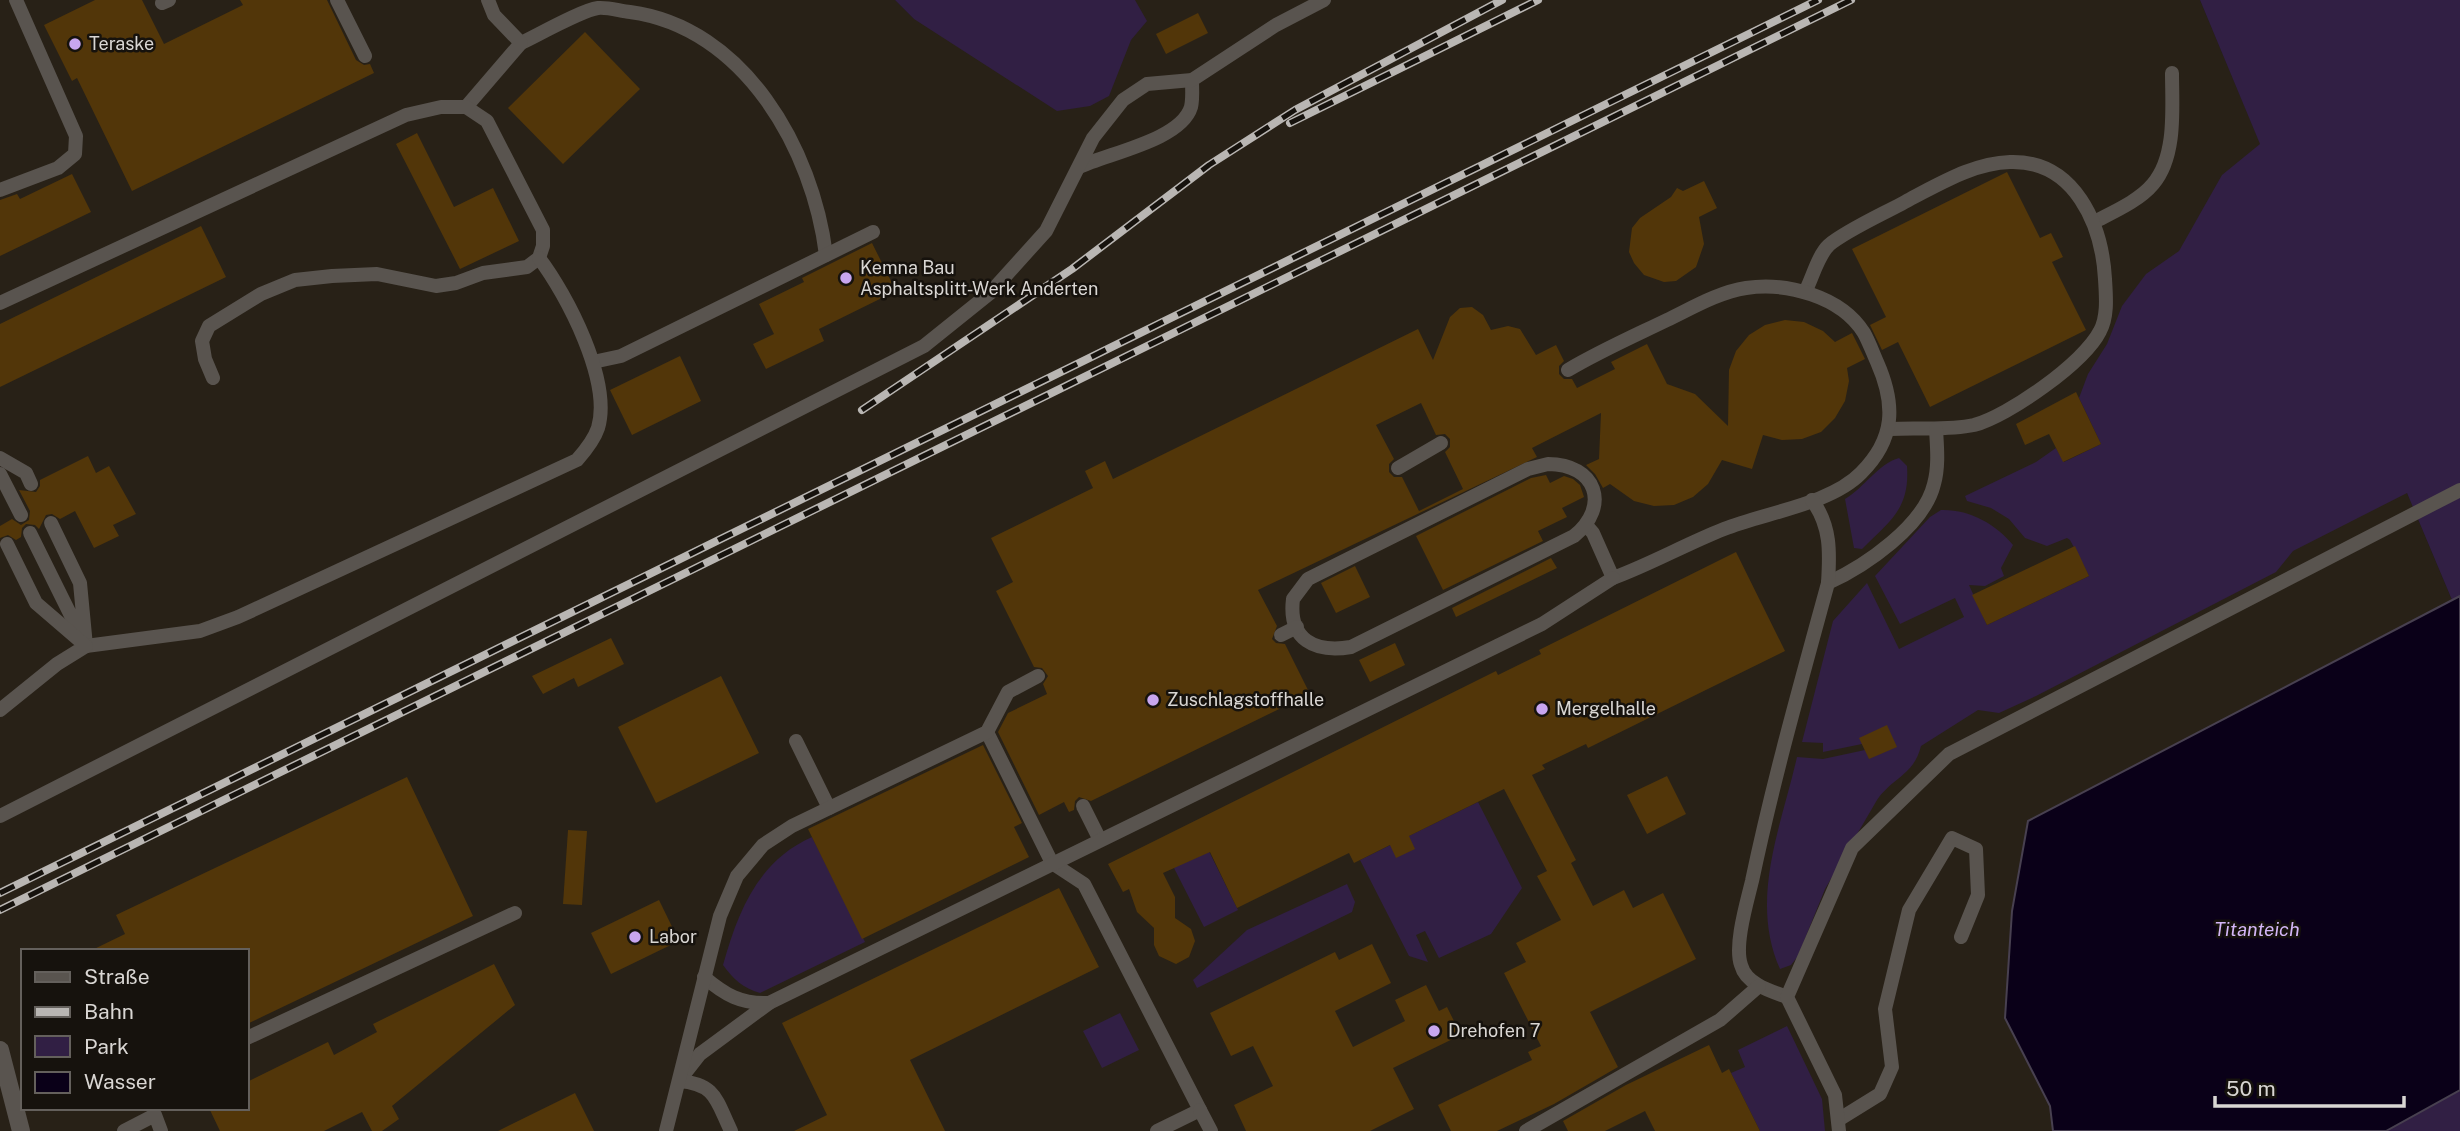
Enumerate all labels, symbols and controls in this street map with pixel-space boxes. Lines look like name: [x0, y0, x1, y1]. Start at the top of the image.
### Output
place label: Teraske: [89, 33, 154, 54]
marker: Teraske: [67, 36, 83, 52]
place label: Kemna Bau Asphaltsplitt-Werk Anderten: [860, 257, 1098, 299]
marker: Kemna Bau Asphaltsplitt-Werk Anderten: [838, 270, 854, 286]
place label: Zuschlagstoffhalle: [1167, 689, 1324, 710]
marker: Zuschlagstoffhalle: [1145, 692, 1161, 708]
place label: Mergelhalle: [1556, 698, 1656, 719]
marker: Mergelhalle: [1534, 701, 1550, 717]
water label: Titanteich: [2214, 918, 2300, 940]
place label: Labor: [649, 926, 697, 947]
marker: Labor: [627, 929, 643, 945]
legend: [21, 949, 248, 1110]
text: Straße: [84, 964, 150, 989]
text: Bahn: [84, 999, 134, 1024]
place label: Drehofen 7: [1448, 1020, 1541, 1041]
marker: Drehofen 7: [1426, 1023, 1442, 1039]
text: Park: [84, 1034, 129, 1059]
scale bar: [2215, 1064, 2404, 1108]
text: Wasser: [84, 1069, 156, 1094]
text: 50 m: [2226, 1076, 2276, 1101]

